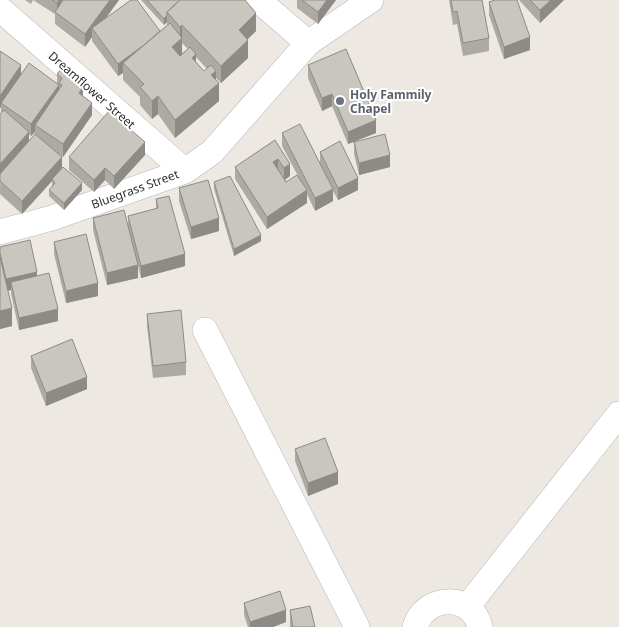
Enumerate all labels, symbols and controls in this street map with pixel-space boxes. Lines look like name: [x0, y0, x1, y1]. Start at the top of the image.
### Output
street label: Dreamflower Street: [45, 47, 140, 133]
place label: Holy Fammily Chapel: [350, 86, 432, 117]
marker: Holy Fammily Chapel: [334, 95, 346, 107]
street label: Bluegrass Street: [89, 165, 182, 213]

